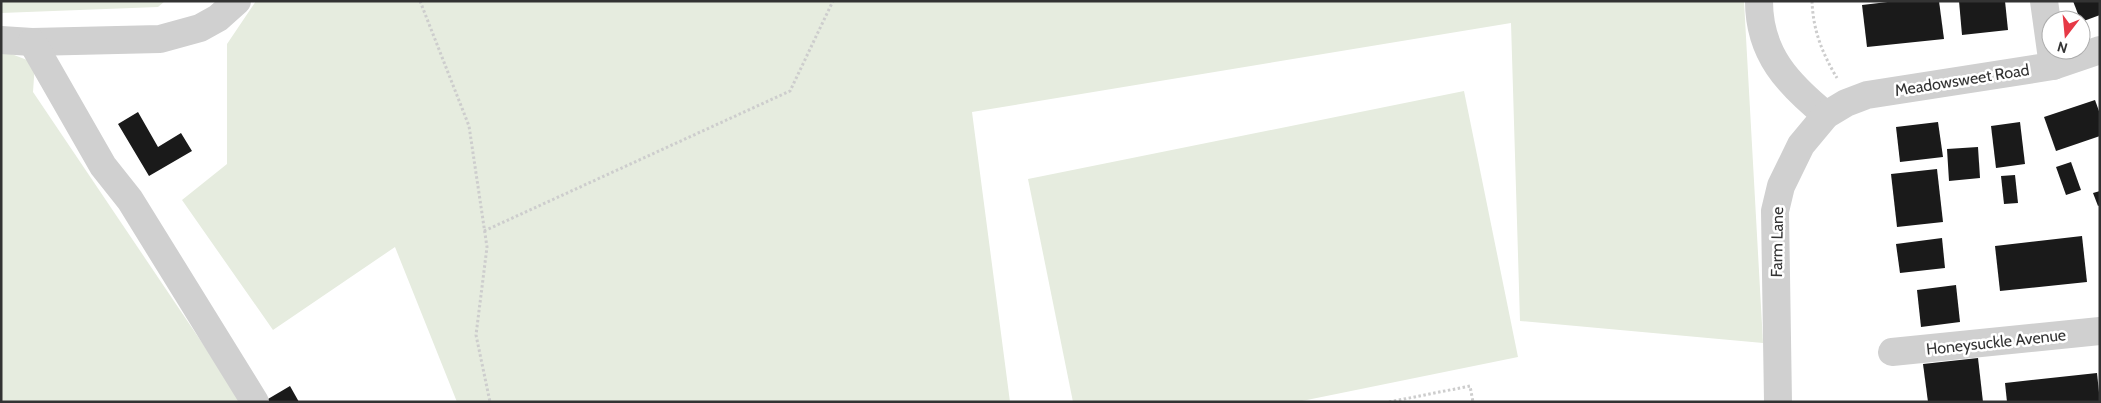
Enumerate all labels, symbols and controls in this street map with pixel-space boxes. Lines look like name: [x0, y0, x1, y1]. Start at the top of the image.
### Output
north arrow: [2041, 10, 2091, 60]
text: N: [2055, 37, 2070, 58]
street label: Meadowsweet Road: [1893, 60, 2031, 100]
street label: Farm Lane: [1767, 207, 1787, 277]
street label: Honeysuckle Avenue: [1925, 325, 2067, 359]

